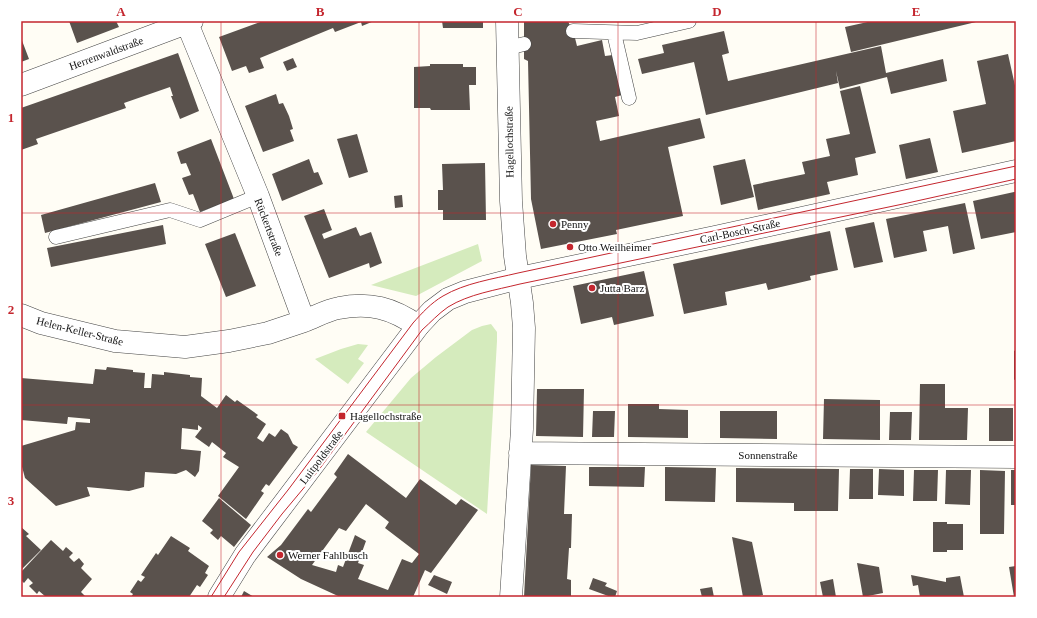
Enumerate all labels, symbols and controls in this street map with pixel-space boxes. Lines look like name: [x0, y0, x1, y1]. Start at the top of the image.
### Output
text: A: [116, 4, 126, 19]
text: B: [316, 4, 325, 19]
text: C: [513, 4, 523, 19]
text: D: [712, 4, 722, 19]
text: E: [912, 4, 920, 19]
street label: Herrenwaldstraße: [67, 34, 145, 72]
street label: Hagellochstraße: [502, 106, 516, 178]
text: 1: [8, 110, 14, 125]
street label: Rückertstraße: [252, 196, 286, 258]
street label: Carl-Bosch-Straße: [699, 217, 781, 245]
place label: Penny: [561, 218, 589, 230]
marker: Penny: [548, 219, 558, 229]
place label: Otto Weilheimer: [578, 241, 651, 253]
marker: Otto Weilheimer: [565, 242, 575, 252]
place label: Jutta Barz: [600, 282, 644, 294]
marker: Jutta Barz: [587, 283, 597, 293]
text: 2: [8, 302, 14, 317]
street label: Helen-Keller-Straße: [35, 314, 125, 348]
place label: Hagellochstraße: [350, 410, 422, 422]
marker: Hagellochstraße: [337, 411, 347, 421]
street label: Luitpoldstraße: [297, 428, 345, 486]
street label: Sonnenstraße: [738, 449, 798, 461]
text: 3: [8, 493, 15, 508]
place label: Werner Fahlbusch: [288, 549, 369, 561]
marker: Werner Fahlbusch: [275, 550, 285, 560]

